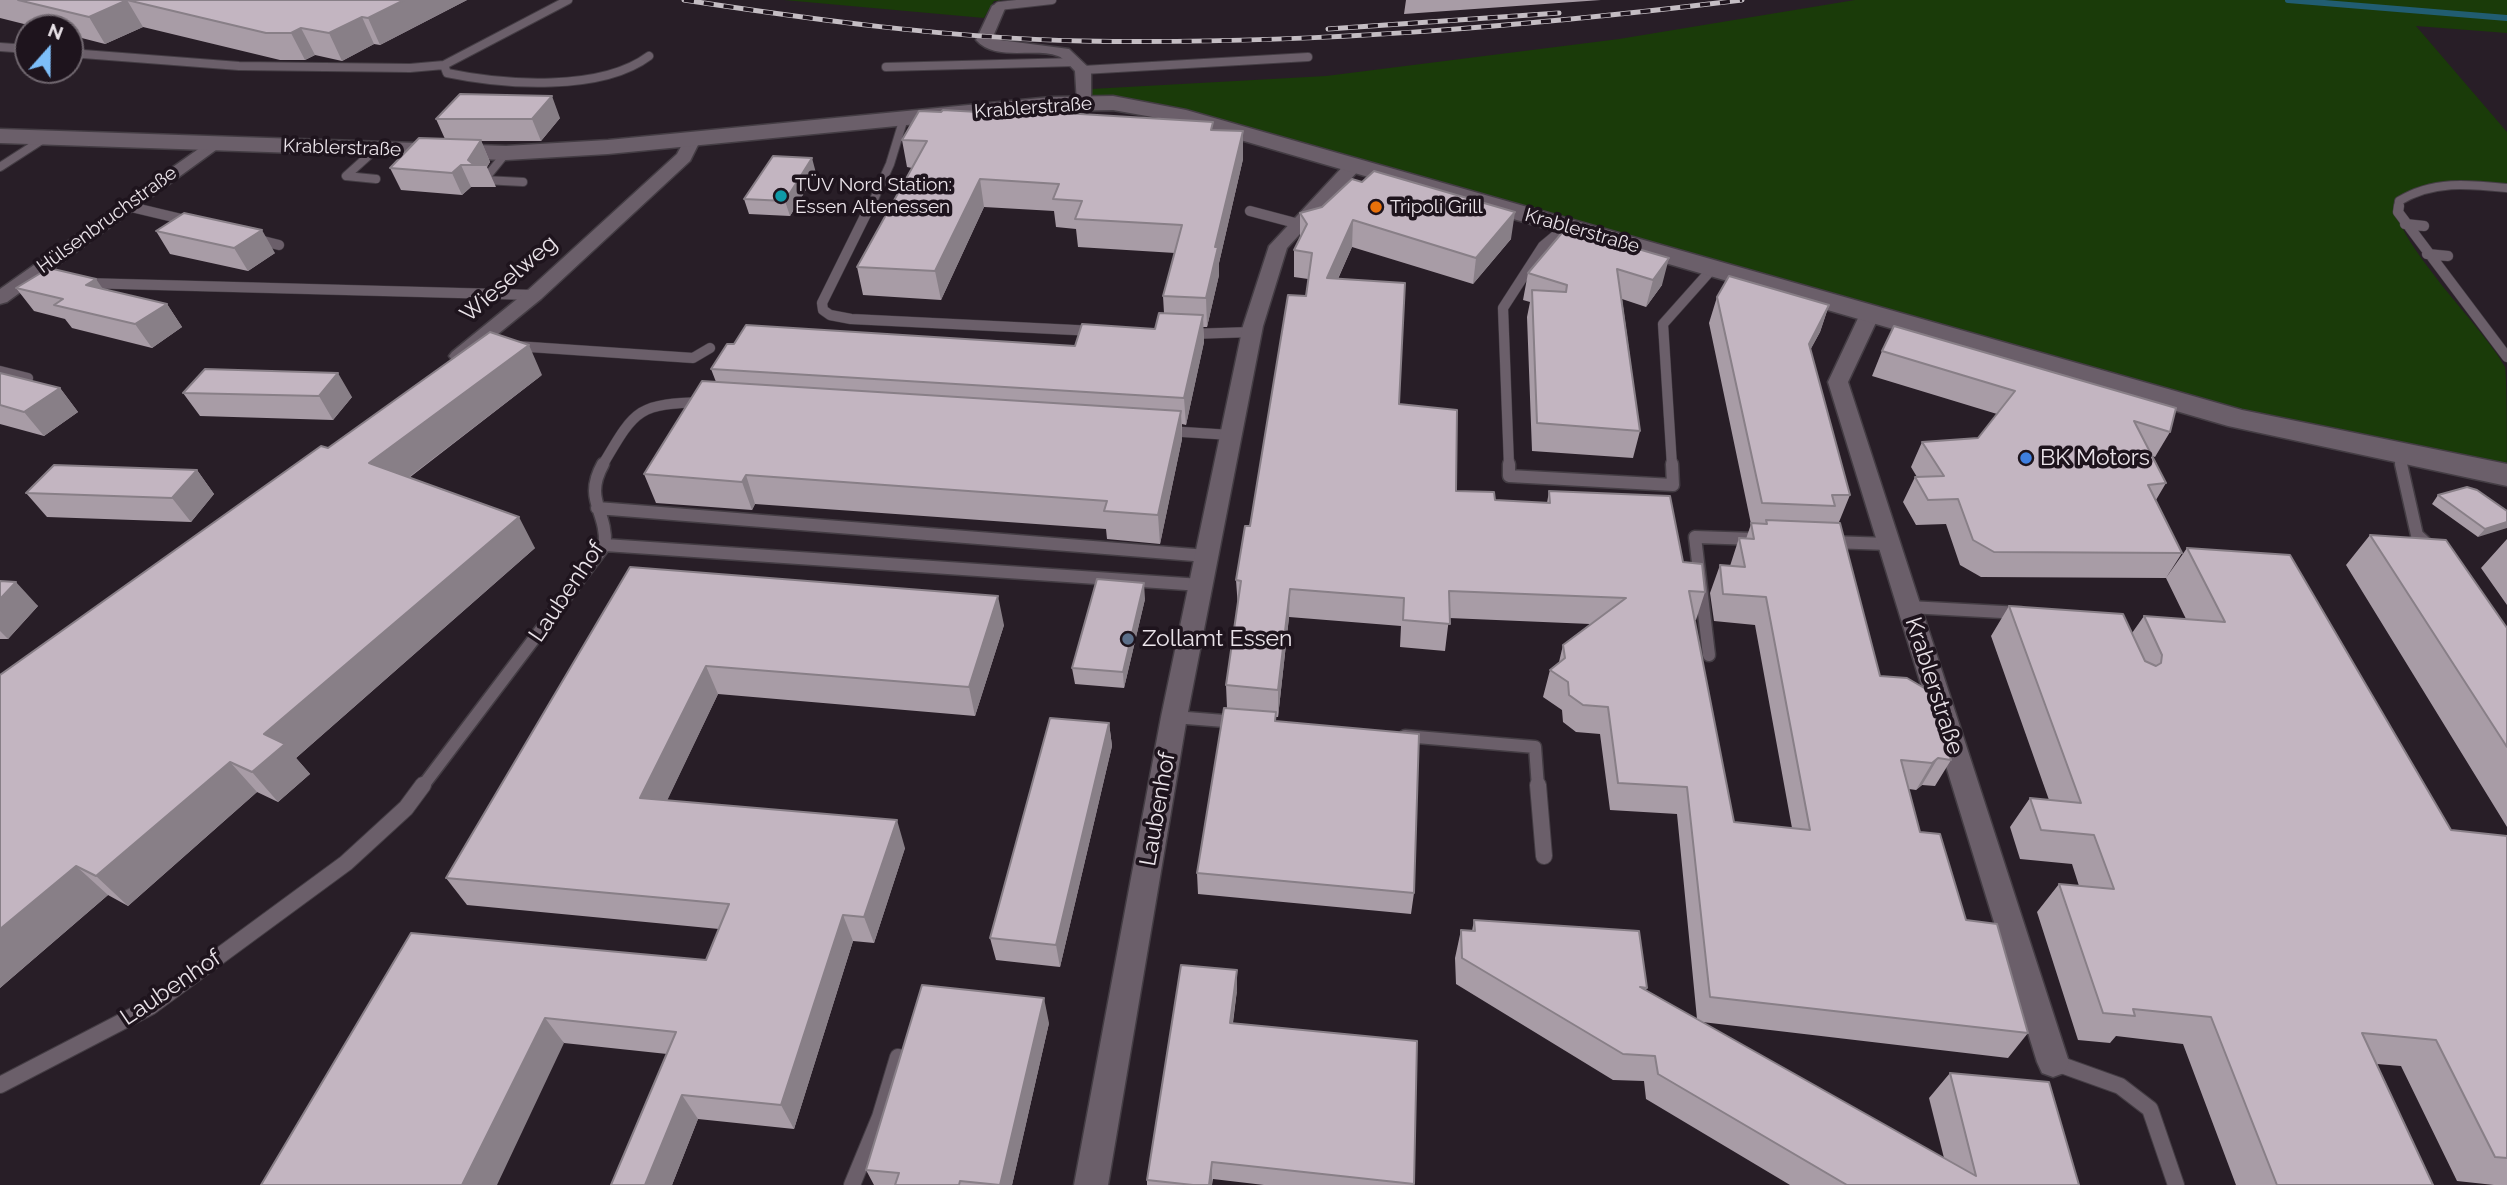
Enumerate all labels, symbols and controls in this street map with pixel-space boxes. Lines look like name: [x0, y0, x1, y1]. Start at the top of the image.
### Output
north arrow: [14, 14, 84, 84]
text: N: [45, 18, 67, 44]
street label: Krablerstraße: [973, 93, 1093, 123]
street label: Krablerstraße: [283, 135, 401, 161]
street label: Hülsenbruchstraße: [33, 162, 181, 278]
place label: TÜV Nord Station: Essen Altenessen: [795, 174, 952, 218]
marker: TÜV Nord Station: Essen Altenessen: [773, 188, 789, 204]
place label: Tripoli Grill: [1390, 196, 1483, 218]
marker: Tripoli Grill: [1368, 199, 1384, 215]
street label: Krablerstraße: [1522, 204, 1642, 258]
street label: Wieselweg: [455, 230, 563, 328]
place label: BK Motors: [2040, 444, 2150, 472]
marker: BK Motors: [2018, 450, 2034, 466]
street label: Laubenhof: [523, 537, 611, 647]
street label: Krablerstraße: [1899, 614, 1969, 758]
place label: Zollamt Essen: [1142, 625, 1293, 653]
marker: Zollamt Essen: [1120, 631, 1136, 647]
street label: Laubenhof: [1134, 750, 1182, 868]
street label: Laubenhof: [116, 944, 226, 1032]

